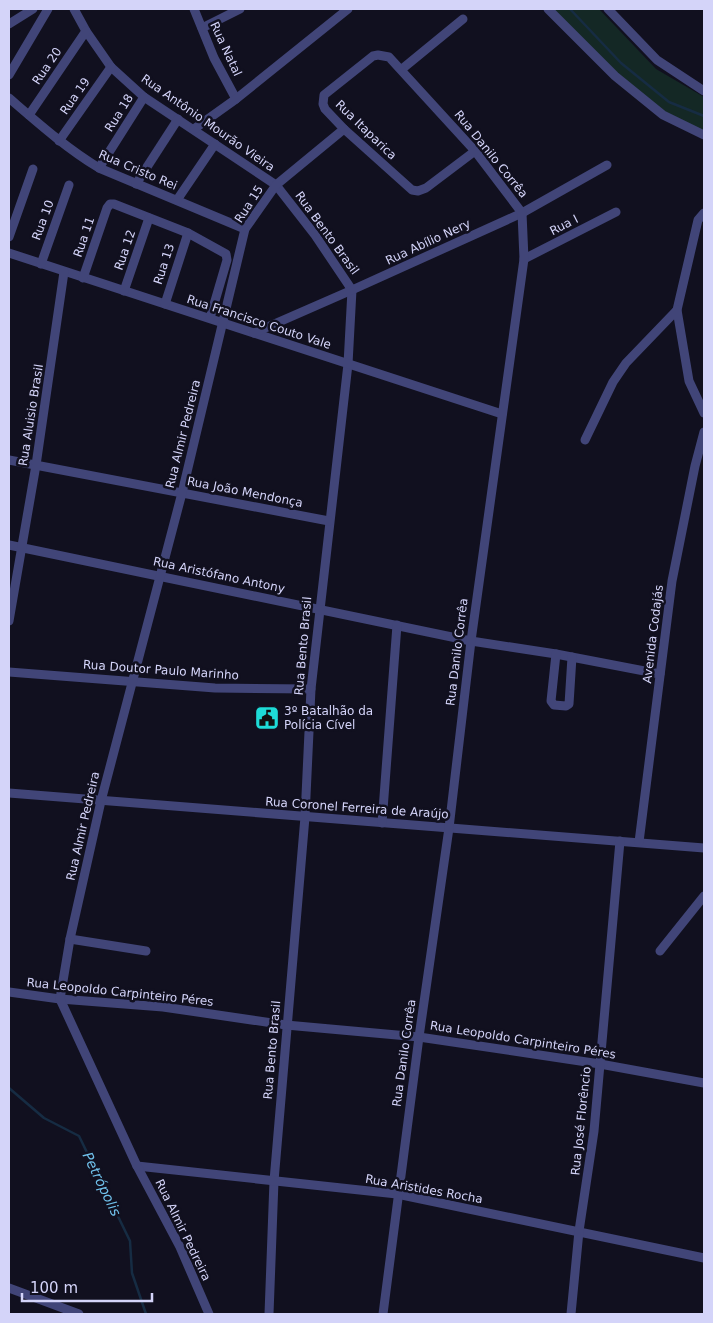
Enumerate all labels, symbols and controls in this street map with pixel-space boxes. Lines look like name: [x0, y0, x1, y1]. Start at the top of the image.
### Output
street label: Rua Natal: [207, 20, 245, 78]
street label: Rua 20: [29, 45, 65, 87]
street label: Rua Antônio Mourão Vieira: [139, 72, 277, 174]
street label: Rua 19: [57, 75, 93, 117]
street label: Rua 18: [102, 92, 136, 134]
street label: Rua Itaparica: [333, 97, 399, 163]
street label: Rua Danilo Corrêa: [451, 107, 531, 201]
street label: Rua Cristo Rei: [97, 147, 179, 193]
street label: Rua 15: [232, 183, 266, 225]
street label: Rua Bento Brasil: [292, 189, 362, 277]
street label: Rua 10: [29, 198, 57, 242]
street label: Rua I: [547, 212, 581, 238]
street label: Rua 11: [71, 215, 97, 259]
street label: Rua Abílio Nery: [383, 216, 473, 268]
street label: Rua 12: [112, 228, 138, 272]
street label: Rua 13: [151, 242, 177, 286]
street label: Rua Francisco Couto Vale: [185, 292, 333, 352]
street label: Rua Aluisio Brasil: [16, 363, 46, 467]
street label: Rua Almir Pedreira: [163, 378, 203, 490]
street label: Rua João Mendonça: [186, 474, 304, 510]
street label: Rua Aristófano Antony: [152, 554, 286, 596]
street label: Avenida Codajás: [640, 584, 666, 684]
street label: Rua Bento Brasil: [292, 596, 314, 696]
street label: Rua Danilo Corrêa: [443, 597, 471, 707]
street label: Rua Doutor Paulo Marinho: [83, 658, 239, 682]
place label: 3º Batalhão da Polícia Cível: [284, 704, 373, 732]
public building icon: 3º Batalhão da Polícia Cível: [254, 705, 280, 731]
street label: Rua Almir Pedreira: [64, 770, 102, 882]
street label: Rua Coronel Ferreira de Araújo: [265, 795, 449, 821]
street label: Rua Leopoldo Carpinteiro Péres: [26, 975, 214, 1009]
street label: Rua Danilo Corrêa: [390, 998, 418, 1108]
street label: Rua Bento Brasil: [261, 1000, 283, 1100]
street label: Rua Leopoldo Carpinteiro Péres: [429, 1018, 617, 1062]
street label: Rua José Florêncio: [568, 1066, 594, 1176]
water label: Petrópolis: [80, 1149, 124, 1219]
street label: Rua Aristides Rocha: [364, 1172, 484, 1206]
street label: Rua Almir Pedreira: [152, 1177, 214, 1283]
scale bar: [22, 1270, 152, 1302]
text: 100 m: [30, 1279, 78, 1297]

